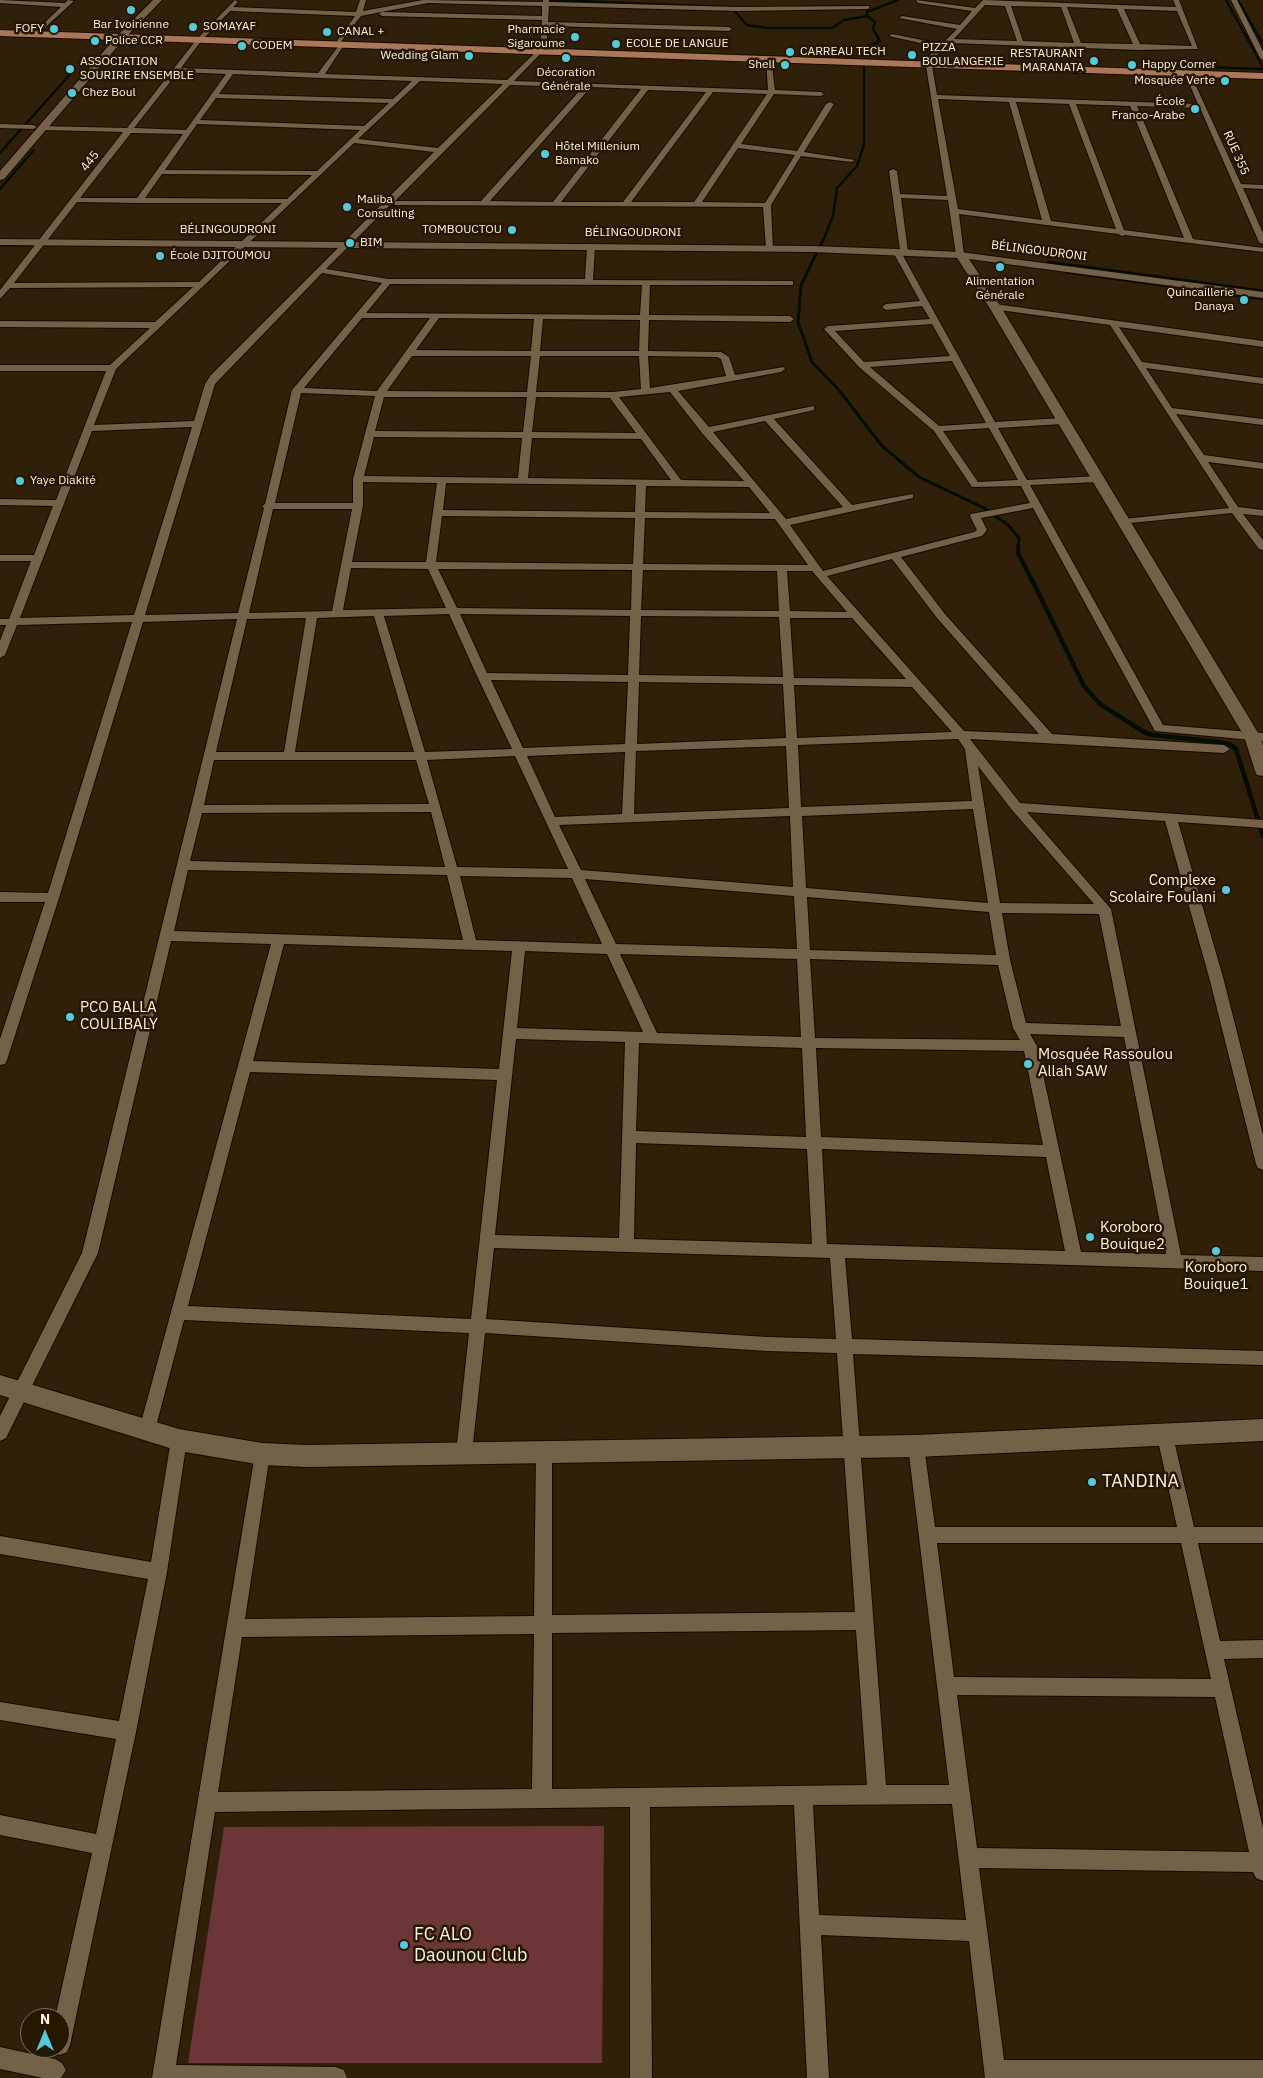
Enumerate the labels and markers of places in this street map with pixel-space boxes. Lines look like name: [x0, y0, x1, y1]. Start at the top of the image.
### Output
marker: Bar Ivoirienne: [125, 4, 137, 16]
place label: Bar Ivoirienne: [93, 18, 169, 32]
place label: SOMAYAF: [203, 20, 256, 34]
marker: SOMAYAF: [187, 21, 199, 33]
place label: FOFY: [15, 22, 44, 36]
marker: FOFY: [48, 23, 60, 35]
place label: Pharmacie Sigaroume: [507, 23, 565, 51]
place label: CANAL +: [337, 25, 384, 39]
marker: CANAL +: [321, 26, 333, 38]
marker: Pharmacie Sigaroume: [569, 31, 581, 43]
place label: Police CCR: [105, 34, 163, 48]
marker: Police CCR: [89, 35, 101, 47]
place label: ECOLE DE LANGUE: [626, 37, 728, 51]
marker: ECOLE DE LANGUE: [610, 38, 622, 50]
place label: CODEM: [252, 39, 293, 53]
marker: CODEM: [236, 40, 248, 52]
place label: PIZZA BOULANGERIE: [922, 41, 1004, 69]
place label: CARREAU TECH: [800, 45, 886, 59]
marker: CARREAU TECH: [784, 46, 796, 58]
place label: RESTAURANT MARANATA: [1010, 47, 1084, 75]
place label: Wedding Glam: [381, 49, 459, 63]
marker: PIZZA BOULANGERIE: [906, 49, 918, 61]
marker: Wedding Glam: [463, 50, 475, 62]
marker: Décoration Générale: [560, 52, 572, 64]
place label: ASSOCIATION SOURIRE ENSEMBLE: [80, 55, 194, 83]
marker: RESTAURANT MARANATA: [1088, 55, 1100, 67]
place label: Shell: [748, 58, 775, 72]
place label: Happy Corner: [1142, 58, 1216, 72]
marker: Shell: [779, 59, 791, 71]
marker: Happy Corner: [1126, 59, 1138, 71]
marker: ASSOCIATION SOURIRE ENSEMBLE: [64, 63, 76, 75]
place label: Décoration Générale: [537, 66, 595, 94]
place label: Mosquée Verte: [1134, 74, 1215, 88]
marker: Mosquée Verte: [1219, 75, 1231, 87]
place label: Chez Boul: [82, 86, 136, 100]
marker: Chez Boul: [66, 87, 78, 99]
place label: École Franco-Arabe: [1112, 95, 1185, 123]
marker: École Franco-Arabe: [1189, 103, 1201, 115]
place label: Hôtel Millenium Bamako: [555, 140, 640, 168]
marker: Hôtel Millenium Bamako: [539, 148, 551, 160]
place label: Maliba Consulting: [357, 193, 414, 221]
marker: Maliba Consulting: [341, 201, 353, 213]
place label: TOMBOUCTOU: [422, 223, 502, 237]
marker: TOMBOUCTOU: [506, 224, 518, 236]
place label: BIM: [360, 236, 382, 250]
marker: BIM: [344, 237, 356, 249]
place label: École DJITOUMOU: [170, 249, 271, 263]
marker: École DJITOUMOU: [154, 250, 166, 262]
marker: Alimentation Générale: [994, 261, 1006, 273]
place label: Alimentation Générale: [965, 275, 1035, 303]
place label: Quincaillerie Danaya: [1166, 286, 1234, 314]
marker: Quincaillerie Danaya: [1238, 294, 1250, 306]
place label: Yaye Diakité: [30, 474, 96, 488]
marker: Yaye Diakité: [14, 475, 26, 487]
place label: Complexe Scolaire Foulani: [1109, 872, 1216, 907]
marker: Complexe Scolaire Foulani: [1220, 884, 1232, 896]
place label: PCO BALLA COULIBALY: [80, 999, 158, 1034]
marker: PCO BALLA COULIBALY: [64, 1011, 76, 1023]
place label: Mosquée Rassoulou Allah SAW: [1038, 1046, 1173, 1081]
marker: Mosquée Rassoulou Allah SAW: [1022, 1058, 1034, 1070]
place label: Koroboro Bouique2: [1100, 1219, 1165, 1254]
marker: Koroboro Bouique2: [1084, 1231, 1096, 1243]
marker: Koroboro Bouique1: [1210, 1245, 1222, 1257]
place label: Koroboro Bouique1: [1184, 1259, 1248, 1294]
place label: TANDINA: [1102, 1471, 1179, 1493]
marker: TANDINA: [1086, 1476, 1098, 1488]
place label: FC ALO Daounou Club: [414, 1924, 528, 1966]
marker: FC ALO Daounou Club: [398, 1939, 410, 1951]

